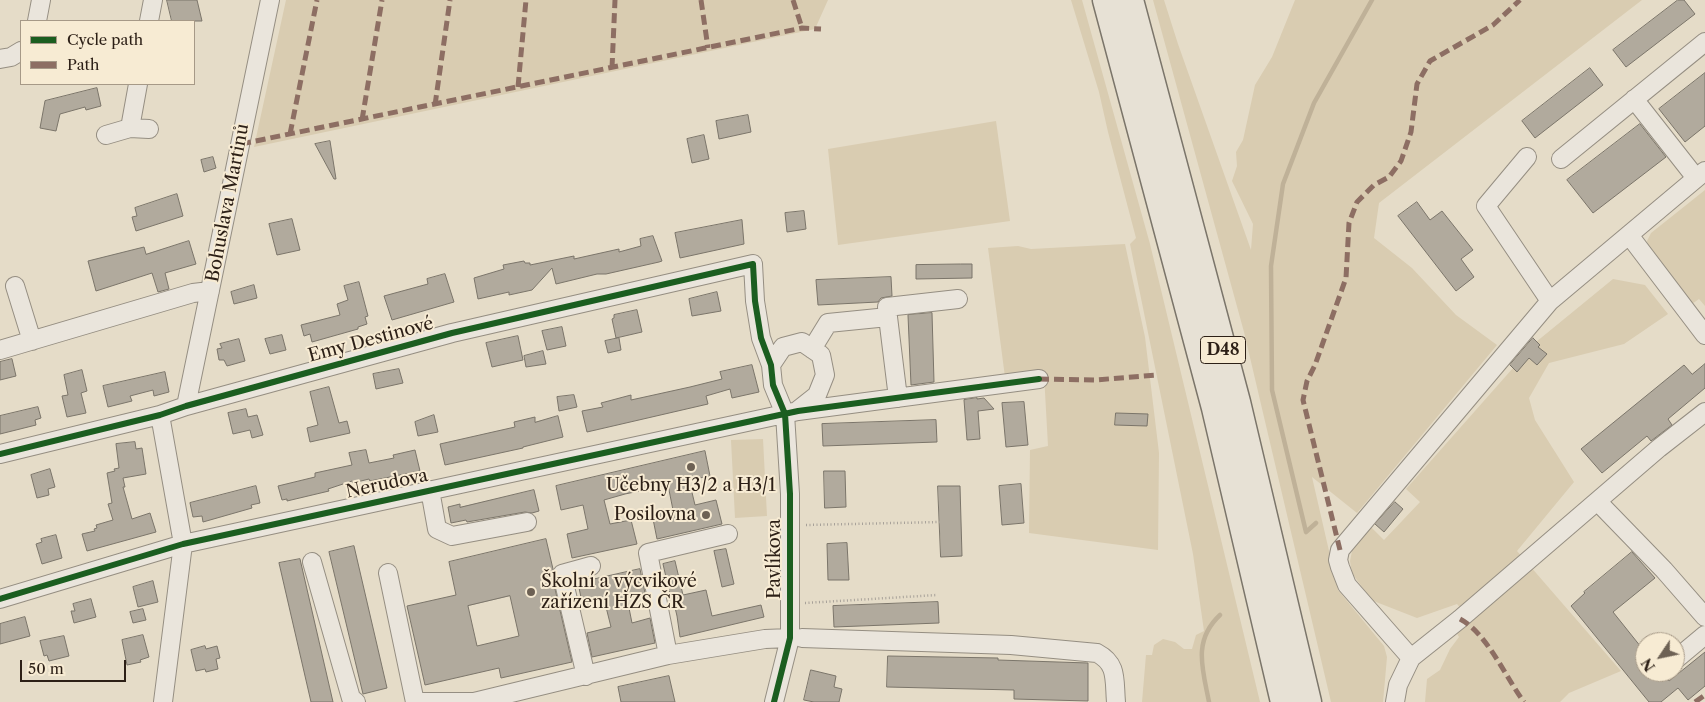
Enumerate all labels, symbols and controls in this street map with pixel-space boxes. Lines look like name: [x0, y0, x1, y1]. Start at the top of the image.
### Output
legend: [20, 20, 195, 85]
text: Cycle path: [67, 30, 143, 49]
text: Path: [67, 55, 99, 74]
street label: Bohuslava Martinů: [202, 122, 254, 284]
street label: Emy Destinové: [306, 313, 436, 367]
road number: D48: [1200, 336, 1246, 364]
marker: Učebny H3/2 a H3/1: [685, 461, 697, 473]
street label: Nerudova: [344, 465, 430, 503]
place label: Učebny H3/2 a H3/1: [606, 475, 776, 497]
place label: Posilovna: [614, 504, 696, 526]
marker: Posilovna: [700, 509, 712, 521]
street label: Pavlíkova: [764, 519, 786, 599]
place label: Školní a výcvikové zařízení HZS ČR: [541, 571, 697, 614]
marker: Školní a výcvikové zařízení HZS ČR: [525, 586, 537, 598]
north arrow: [1635, 632, 1685, 682]
scale bar: [22, 650, 129, 682]
text: N: [1638, 655, 1659, 675]
text: 50 m: [28, 659, 64, 678]

